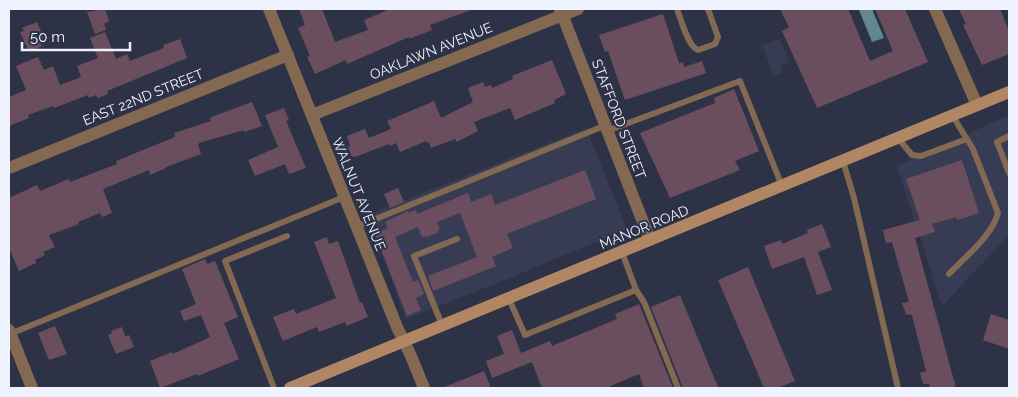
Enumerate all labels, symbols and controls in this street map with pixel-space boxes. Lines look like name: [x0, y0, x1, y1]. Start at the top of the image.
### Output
street label: OAKLAWN AVENUE: [367, 19, 495, 83]
scale bar: [22, 20, 130, 52]
text: 50 m: [30, 28, 65, 46]
street label: STAFFORD STREET: [589, 57, 649, 181]
street label: EAST 22ND STREET: [80, 65, 206, 129]
street label: WALNUT AVENUE: [329, 135, 389, 253]
street label: MANOR ROAD: [597, 202, 691, 252]

